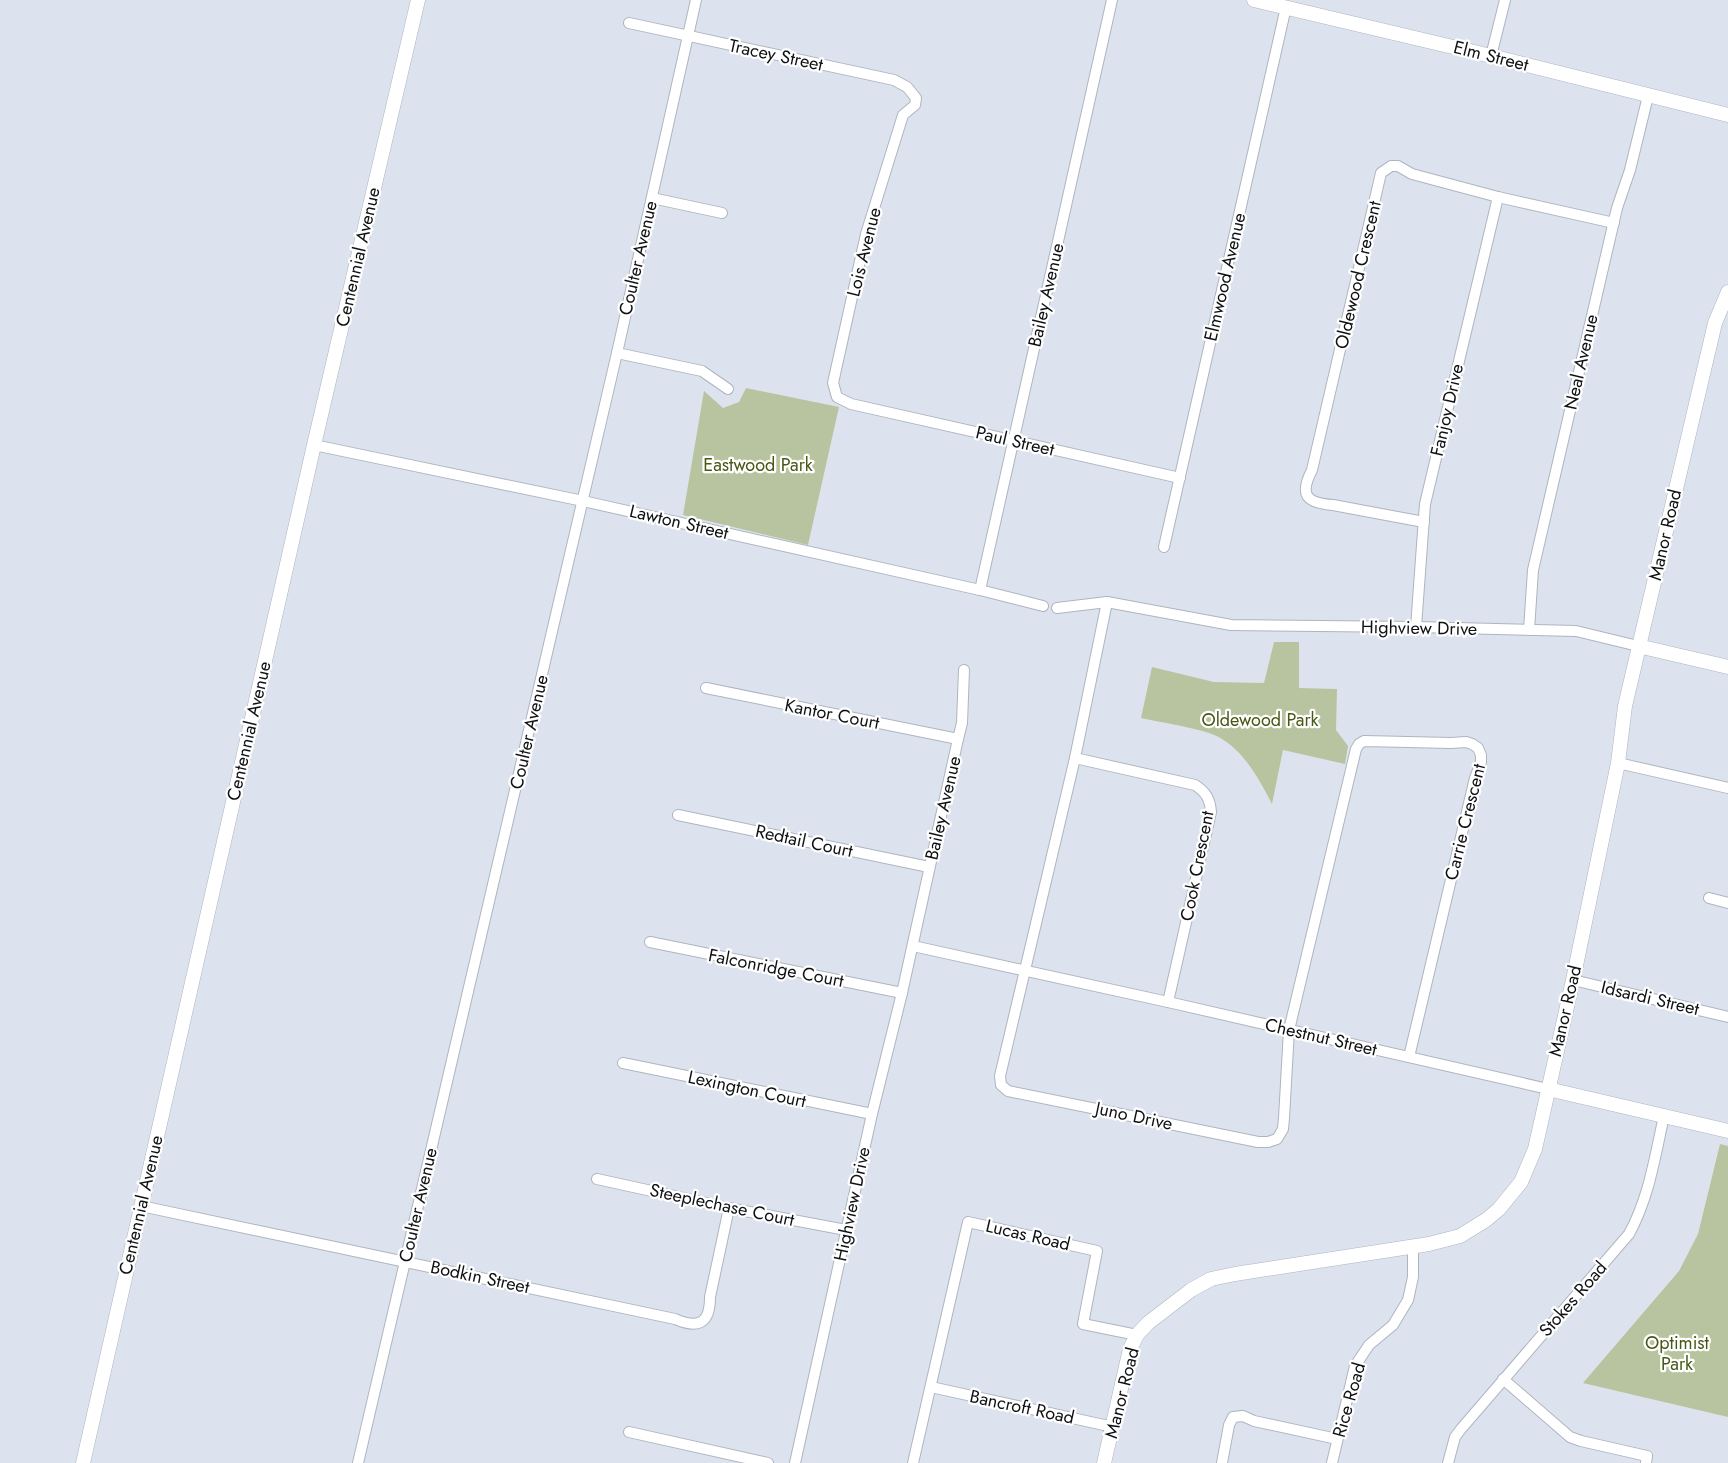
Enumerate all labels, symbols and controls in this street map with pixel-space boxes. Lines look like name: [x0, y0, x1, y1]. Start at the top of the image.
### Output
street label: Tracey Street: [727, 32, 826, 78]
street label: Elm Street: [1451, 34, 1532, 78]
street label: Centennial Avenue: [329, 185, 387, 329]
street label: Coulter Avenue: [612, 198, 664, 318]
street label: Oldewood Crescent: [1328, 198, 1388, 352]
street label: Lois Avenue: [840, 205, 888, 299]
street label: Elmwood Avenue: [1198, 210, 1252, 344]
street label: Bailey Avenue: [1021, 240, 1071, 350]
street label: Neal Avenue: [1557, 312, 1605, 412]
street label: Fanjoy Drive: [1424, 361, 1470, 459]
street label: Paul Street: [973, 419, 1058, 463]
park label: Eastwood Park: [703, 452, 813, 478]
street label: Manor Road: [1642, 487, 1688, 583]
street label: Lawton Street: [627, 498, 732, 546]
street label: Highview Drive: [1361, 614, 1477, 642]
street label: Centennial Avenue: [220, 659, 278, 803]
street label: Coulter Avenue: [503, 672, 555, 792]
street label: Kantor Court: [782, 692, 882, 736]
park label: Oldewood Park: [1202, 707, 1319, 733]
street label: Bailey Avenue: [918, 753, 968, 863]
street label: Carrie Crescent: [1438, 760, 1492, 883]
street label: Cook Crescent: [1174, 808, 1221, 923]
street label: Redtail Court: [753, 818, 856, 864]
street label: Falconridge Court: [706, 942, 847, 994]
street label: Manor Road: [1542, 963, 1588, 1059]
street label: Idsardi Street: [1598, 974, 1702, 1022]
street label: Chestnut Street: [1262, 1011, 1380, 1063]
street label: Lexington Court: [686, 1064, 809, 1114]
street label: Juno Drive: [1091, 1095, 1175, 1137]
street label: Centennial Avenue: [112, 1133, 170, 1277]
street label: Highview Drive: [827, 1144, 877, 1264]
street label: Coulter Avenue: [392, 1145, 444, 1265]
street label: Steeplechase Court: [647, 1177, 797, 1233]
street label: Lucas Road: [983, 1213, 1073, 1257]
street label: Bodkin Street: [428, 1254, 533, 1300]
street label: Stokes Road: [1533, 1256, 1613, 1342]
park label: Optimist Park: [1645, 1330, 1710, 1377]
street label: Manor Road: [1098, 1345, 1146, 1441]
street label: Rice Road: [1326, 1359, 1372, 1441]
street label: Bancroft Road: [967, 1383, 1077, 1431]

